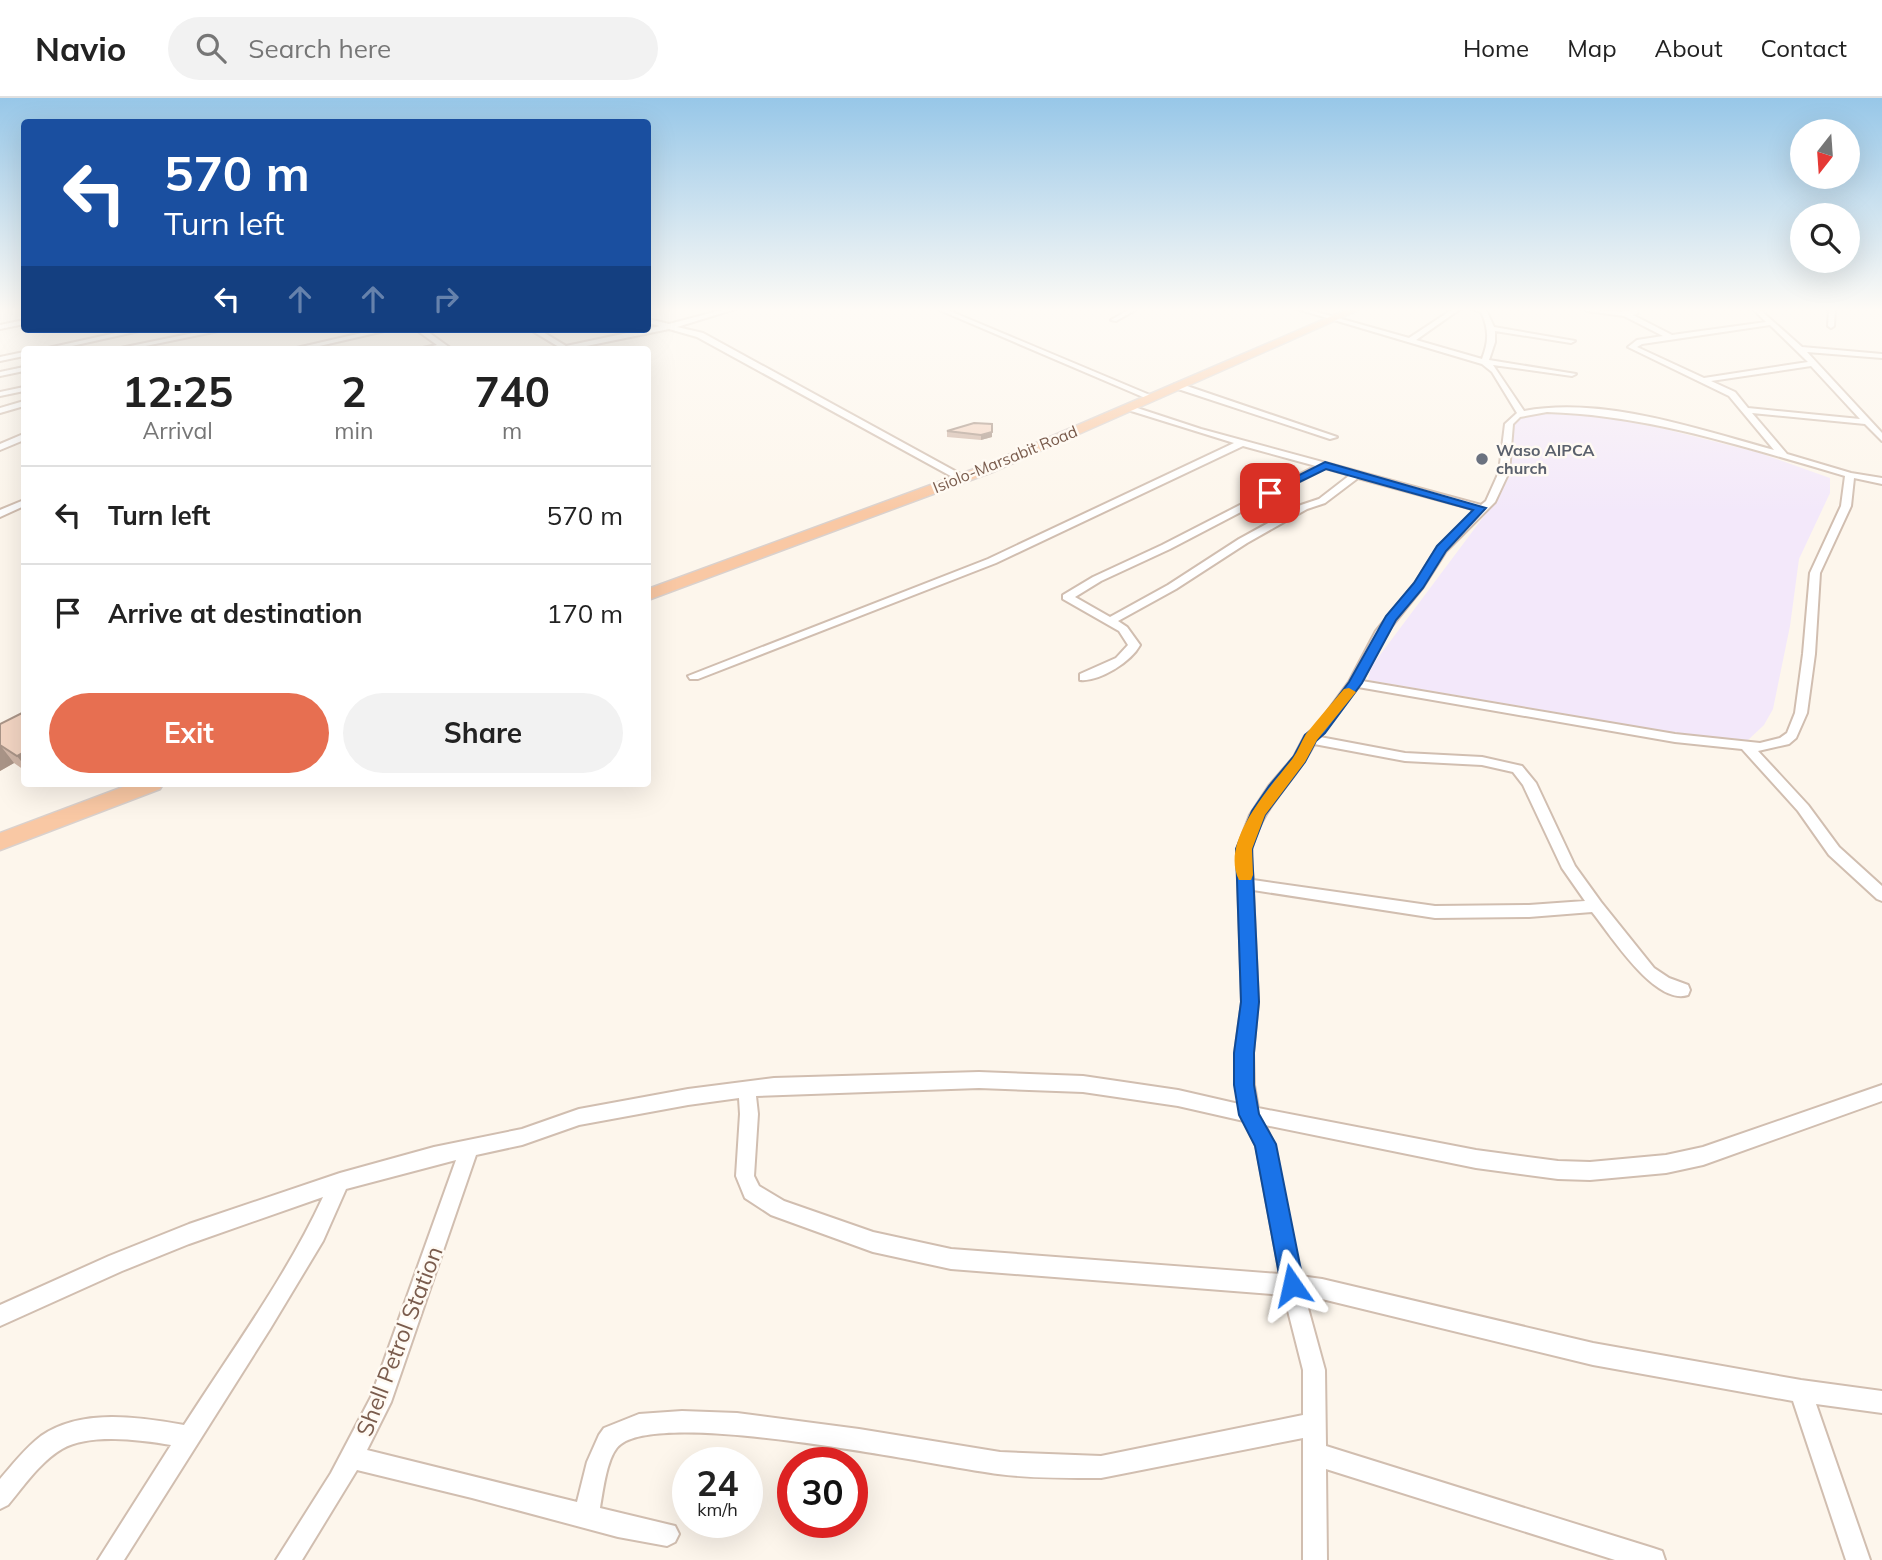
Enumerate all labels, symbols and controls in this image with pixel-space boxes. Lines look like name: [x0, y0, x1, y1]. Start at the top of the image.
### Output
search box: [168, 17, 658, 80]
text: Navio: [35, 28, 126, 69]
icon: search: [192, 29, 230, 67]
text: Search here: [248, 32, 391, 65]
text: Home: [1463, 33, 1529, 63]
text: Map: [1567, 33, 1617, 63]
text: About: [1655, 33, 1723, 63]
text: Contact: [1761, 33, 1847, 63]
north arrow: [1790, 119, 1860, 189]
map controls: [1790, 119, 1860, 273]
text: 570 m: [164, 142, 310, 203]
icon: left: [49, 147, 140, 238]
text: Turn left: [164, 203, 284, 243]
button: search: [1790, 203, 1860, 273]
icon: left: [208, 280, 246, 318]
icon: ahead: [281, 280, 319, 318]
icon: ahead: [354, 280, 392, 318]
icon: right: [427, 280, 465, 318]
text: 12:25: [122, 365, 233, 418]
text: 2: [341, 365, 366, 418]
text: 740: [474, 365, 550, 418]
text: Arrival: [142, 416, 213, 445]
text: min: [334, 416, 373, 445]
text: m: [502, 416, 522, 445]
street label: Isiolo-Marsabit Road: [930, 421, 1080, 497]
place label: Waso AIPCA church: [1496, 440, 1595, 478]
marker: Waso AIPCA church: [1474, 451, 1490, 467]
pin: [1240, 463, 1300, 523]
icon: arrive: [1251, 474, 1289, 512]
icon: left: [49, 496, 87, 534]
text: Turn left: [108, 499, 210, 532]
text: 570 m: [547, 499, 623, 532]
icon: arrive: [49, 594, 87, 632]
text: Arrive at destination: [108, 597, 363, 630]
text: 170 m: [547, 597, 623, 630]
button: Exit: [49, 693, 329, 773]
button: Share: [343, 693, 623, 773]
street label: Shell Petrol Station: [349, 1242, 449, 1440]
position arrow: [1255, 1248, 1329, 1322]
speed limit sign: 30: [777, 1447, 868, 1538]
text: 24: [696, 1461, 739, 1505]
text: km/h: [697, 1498, 738, 1521]

